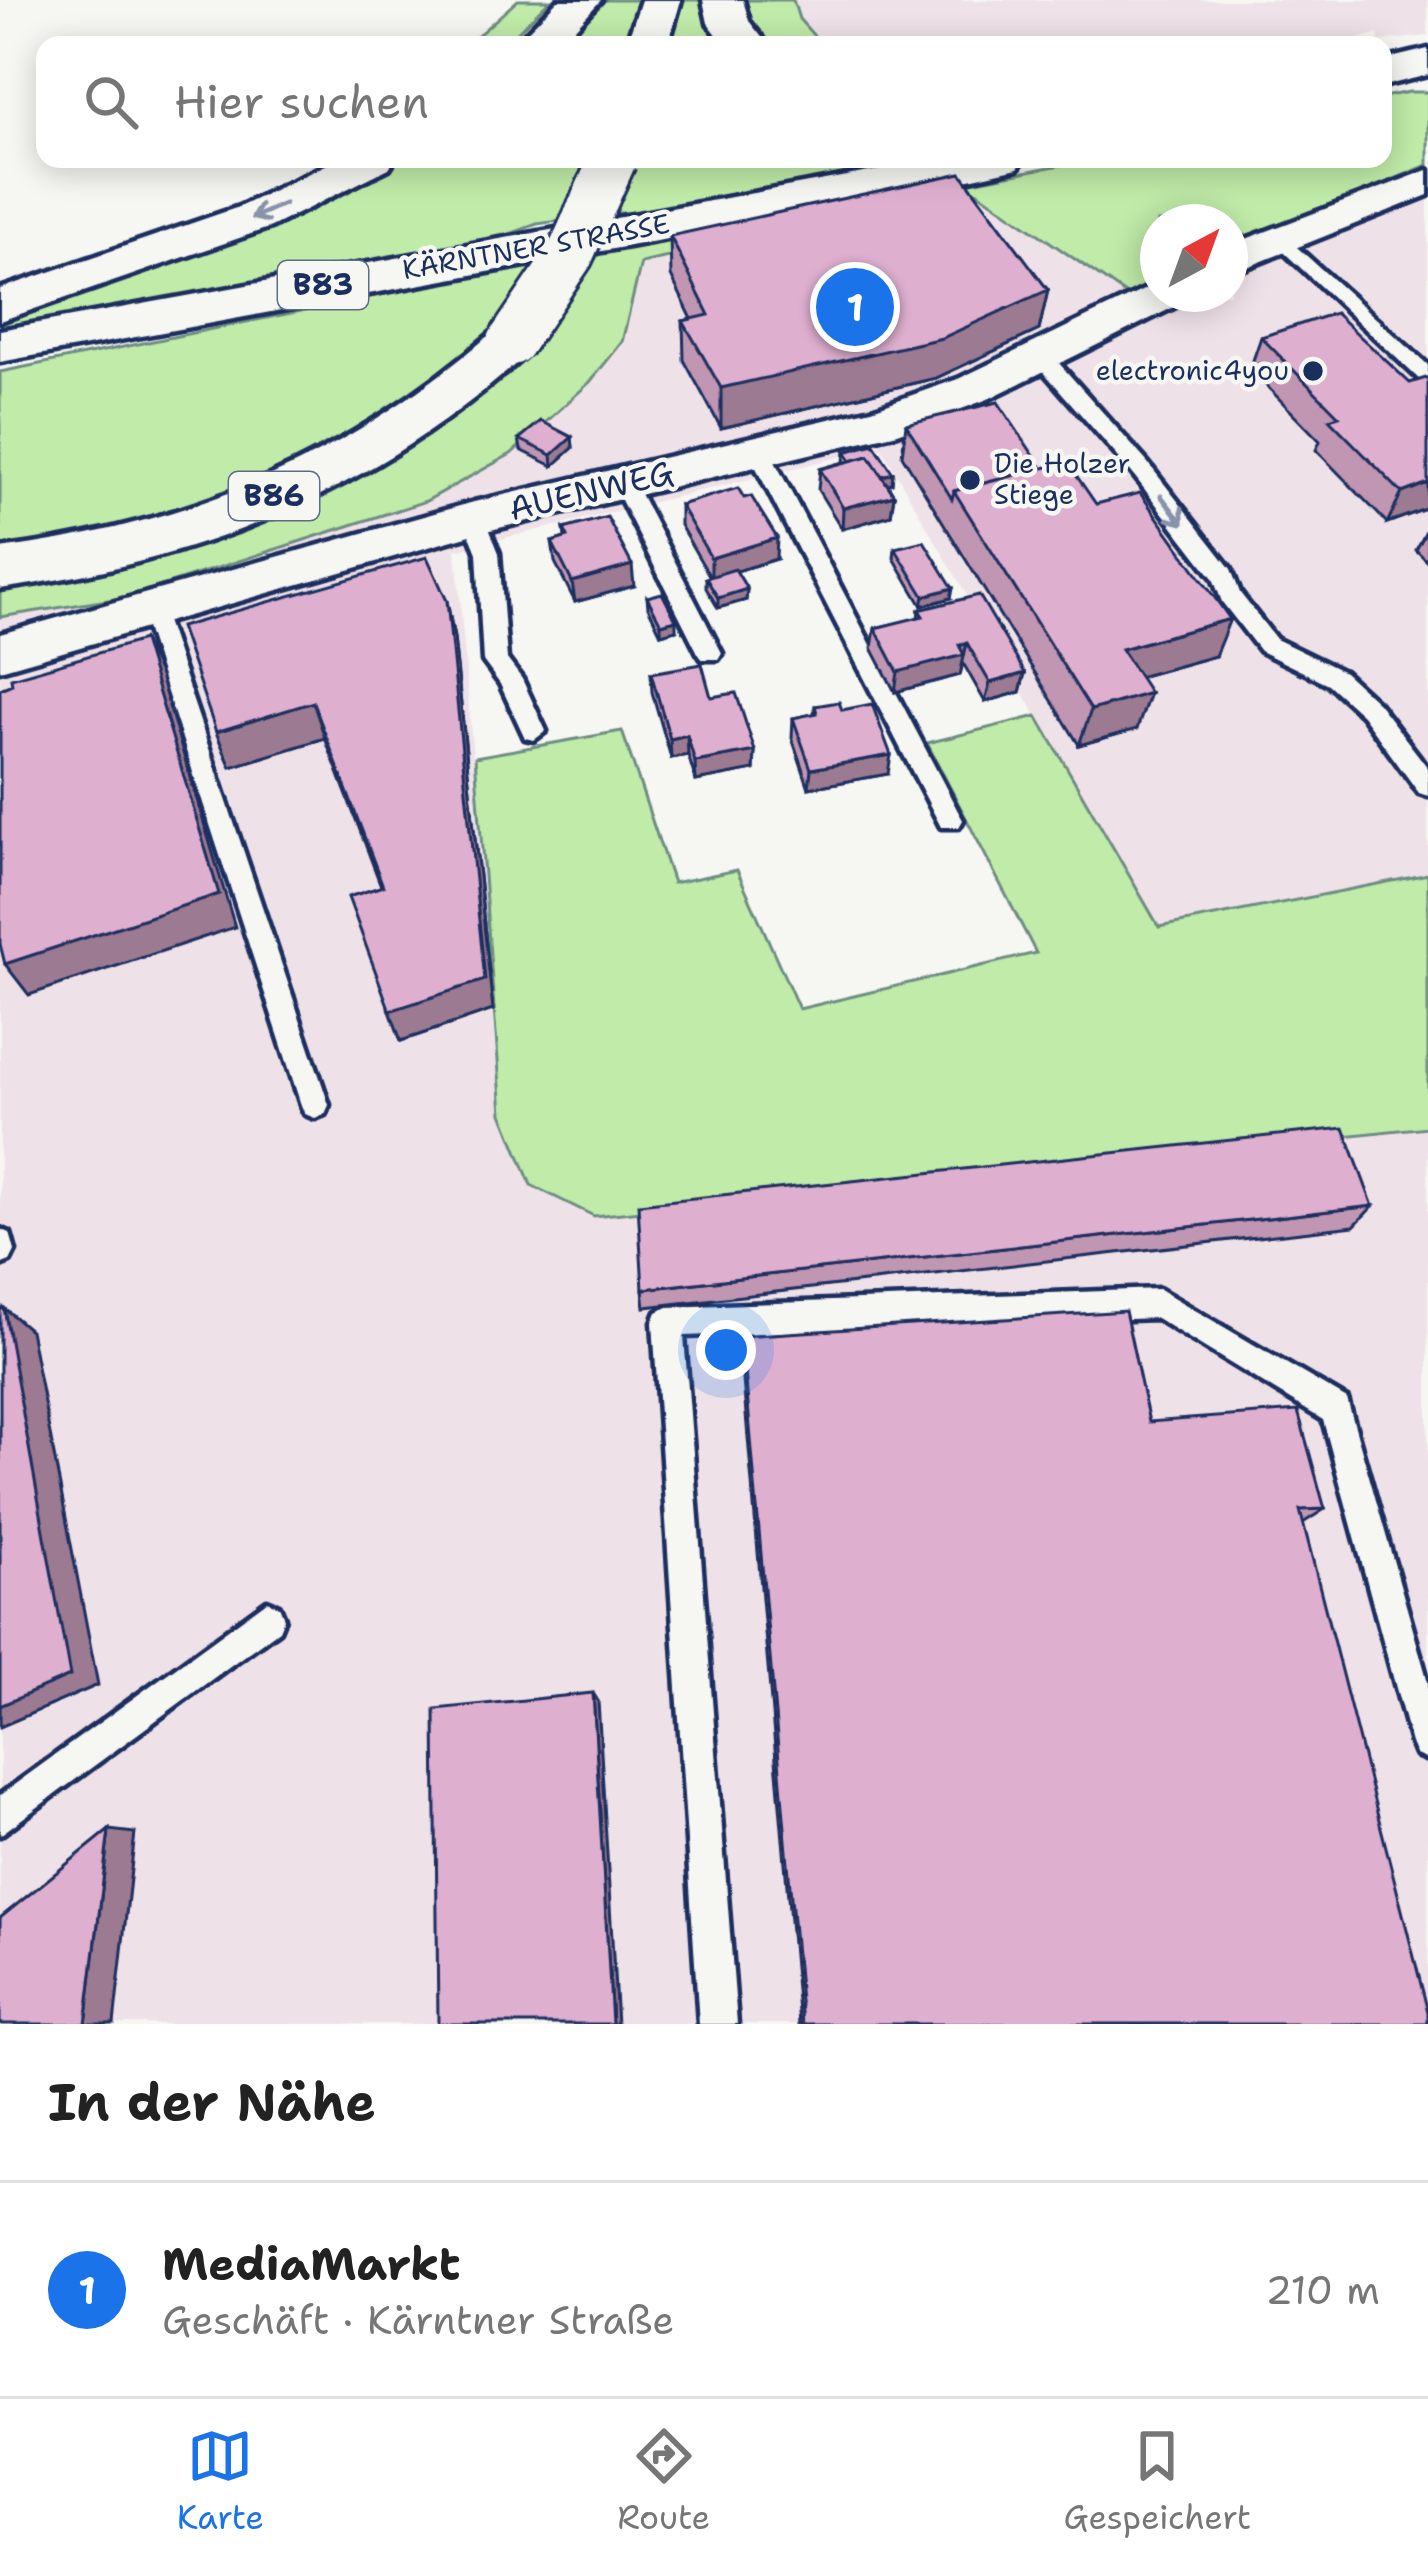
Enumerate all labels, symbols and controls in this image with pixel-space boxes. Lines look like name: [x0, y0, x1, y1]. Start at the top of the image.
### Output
search box: [36, 36, 1392, 168]
icon: search: [78, 69, 144, 135]
text: Hier suchen: [174, 72, 429, 132]
one-way arrow: [251, 201, 287, 223]
north arrow: [1140, 204, 1248, 312]
street label: KÄRNTNER STRASSE: [399, 205, 672, 288]
road number: B83: [278, 261, 368, 309]
pin: 1: [816, 262, 894, 352]
place label: electronic4you: [1096, 352, 1289, 389]
marker: electronic4you: [1300, 358, 1326, 384]
place label: Die Holzer Stiege: [994, 445, 1130, 513]
street label: AUENWEG: [504, 450, 678, 531]
marker: Die Holzer Stiege: [957, 467, 983, 493]
road number: B86: [229, 472, 319, 520]
one-way arrow: [1158, 494, 1185, 526]
your location: [696, 1320, 756, 1380]
text: In der Nähe: [48, 2068, 376, 2136]
text: MediaMarkt: [162, 2234, 460, 2294]
text: 1: [78, 2264, 96, 2316]
text: 210 m: [1265, 2264, 1380, 2316]
text: Geschäft · Kärntner Straße: [162, 2294, 674, 2346]
tab: Karte: [177, 2423, 264, 2540]
tab: Route: [617, 2423, 710, 2540]
tab: Gespeichert: [1064, 2423, 1251, 2540]

